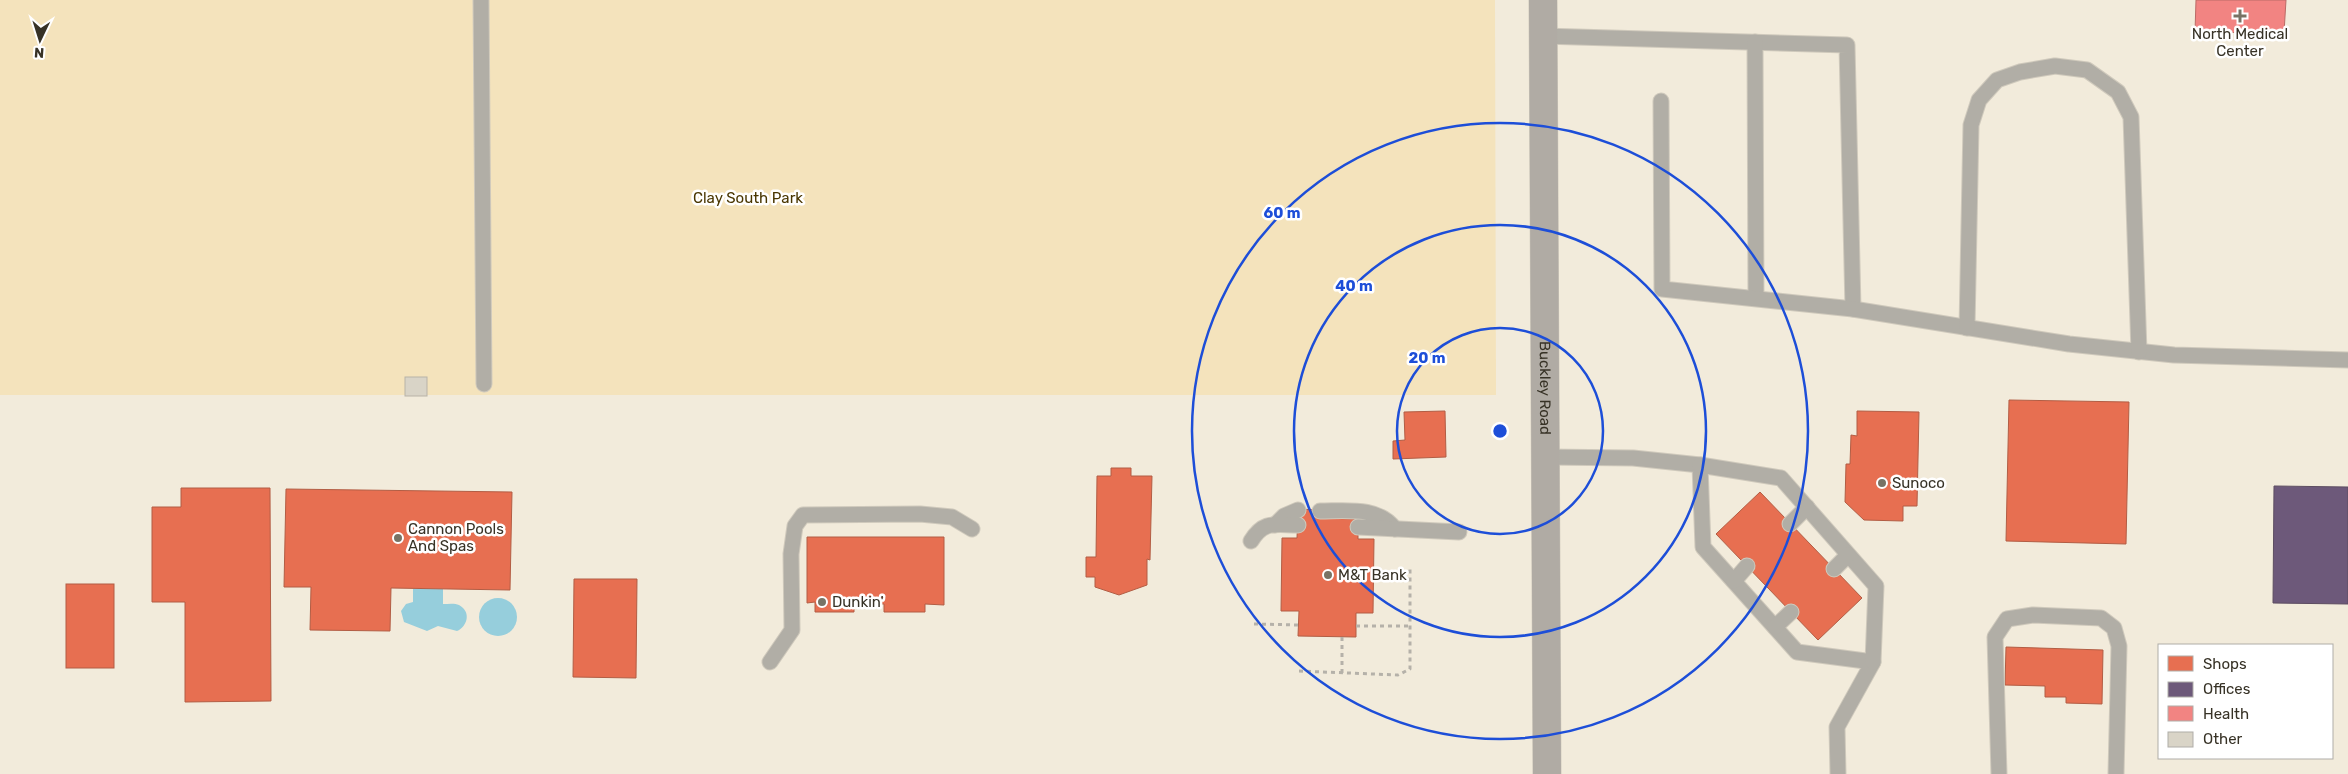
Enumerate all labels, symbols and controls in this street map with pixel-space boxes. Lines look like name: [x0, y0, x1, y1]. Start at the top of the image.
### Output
marker: North Medical Center: [2233, 9, 2247, 23]
north arrow: [15, 15, 65, 65]
place label: North Medical Center: [2192, 25, 2288, 60]
text: N: [34, 44, 45, 61]
park label: Clay South Park: [693, 189, 803, 207]
text: 60 m: [1264, 204, 1300, 222]
text: 40 m: [1335, 277, 1373, 295]
street label: Buckley Road: [1536, 341, 1554, 435]
text: 20 m: [1409, 349, 1445, 367]
centre of rings: [1491, 422, 1509, 440]
place label: Sunoco: [1892, 474, 1945, 492]
marker: Sunoco: [1876, 477, 1888, 489]
place label: Cannon Pools And Spas: [408, 520, 504, 555]
marker: Cannon Pools And Spas: [392, 532, 404, 544]
place label: M&T Bank: [1338, 566, 1407, 584]
marker: M&T Bank: [1322, 569, 1334, 581]
place label: Dunkin': [832, 593, 884, 611]
marker: Dunkin': [816, 596, 828, 608]
legend: [2158, 644, 2333, 759]
text: Shops: [2203, 655, 2247, 673]
text: Offices: [2203, 680, 2251, 698]
text: Health: [2203, 705, 2249, 723]
text: Other: [2203, 730, 2243, 748]

